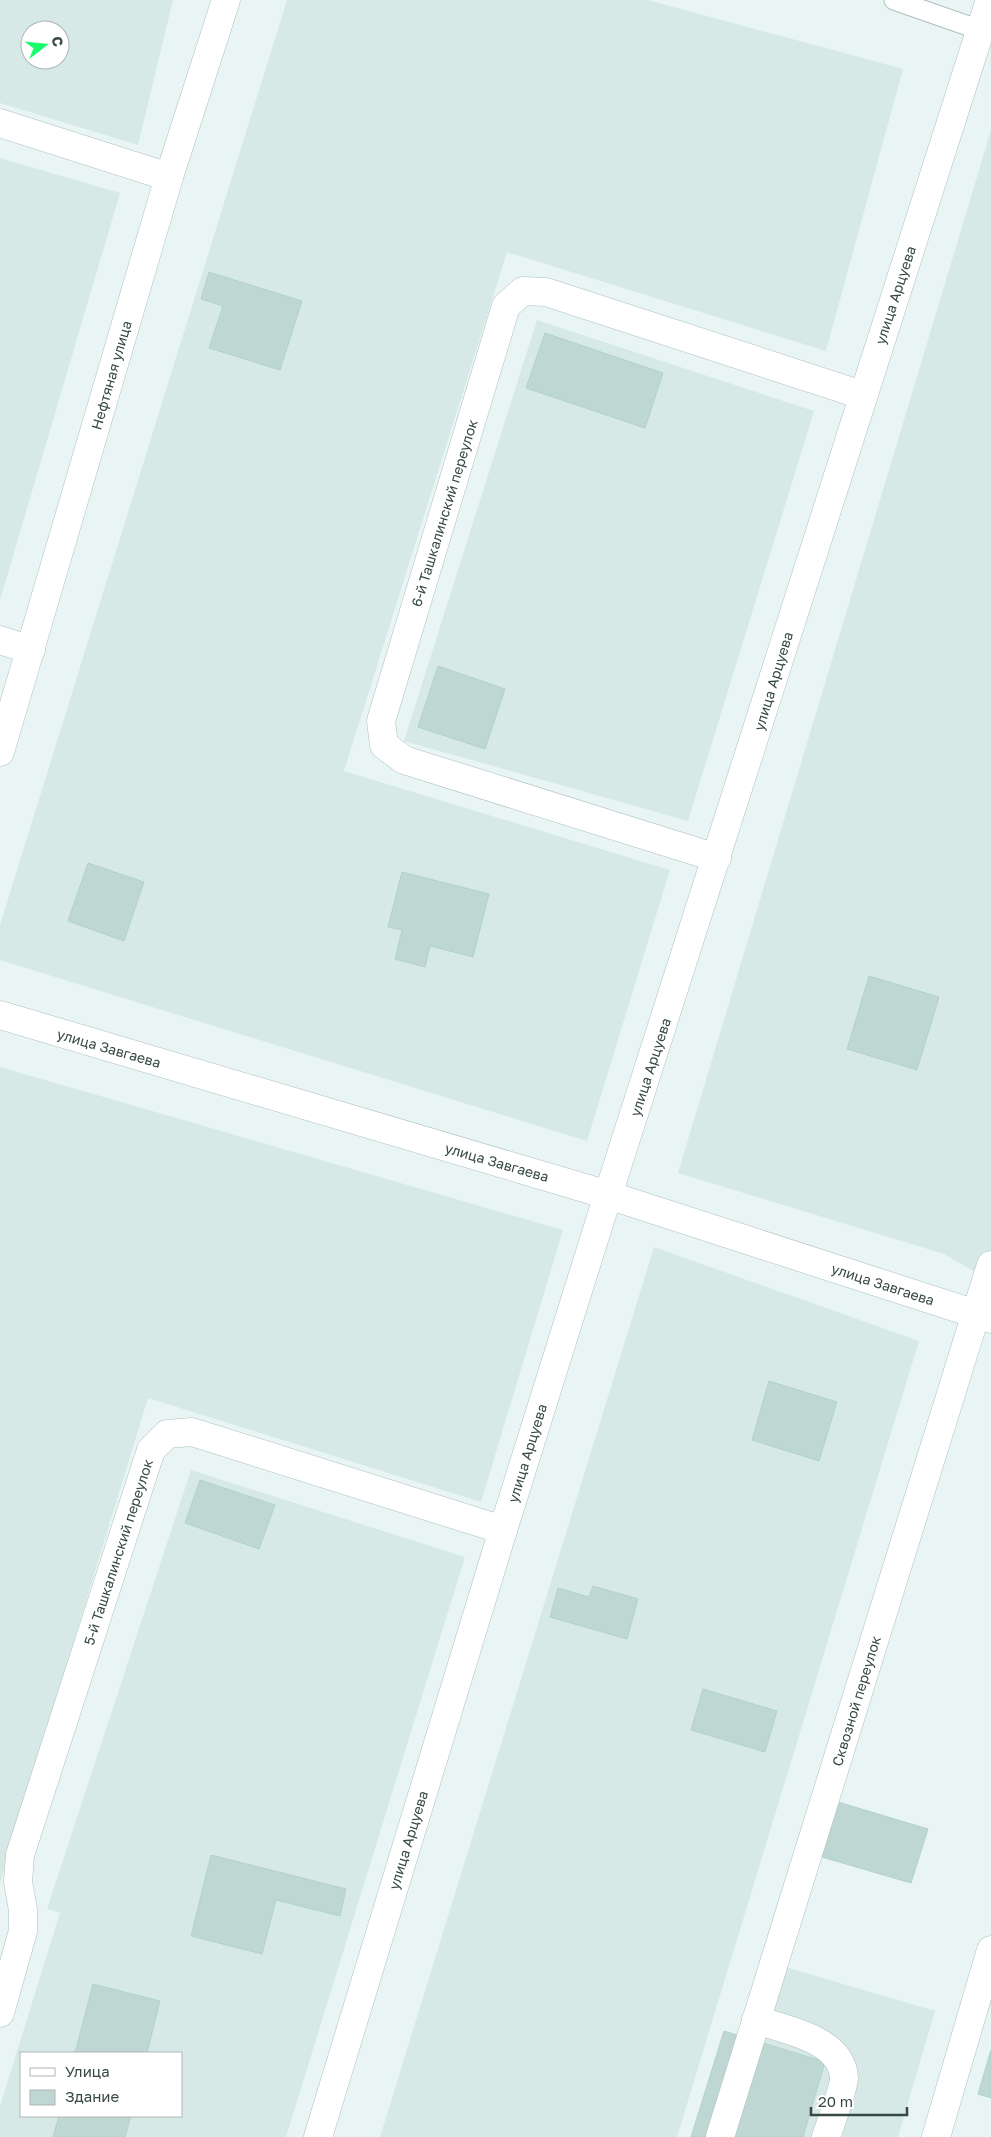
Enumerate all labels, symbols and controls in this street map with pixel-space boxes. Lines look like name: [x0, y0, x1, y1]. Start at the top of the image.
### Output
north arrow: [20, 20, 70, 70]
text: С: [48, 34, 68, 48]
street label: улица Арцуева: [871, 244, 919, 346]
street label: Нефтяная улица: [87, 319, 135, 431]
street label: 6-й Ташкалинский переулок: [407, 417, 481, 609]
street label: улица Арцуева: [750, 629, 796, 733]
street label: улица Арцуева: [626, 1016, 674, 1118]
street label: улица Завгаева: [55, 1025, 163, 1071]
street label: улица Завгаева: [443, 1139, 551, 1185]
street label: улица Завгаева: [829, 1259, 937, 1309]
street label: улица Арцуева: [504, 1401, 550, 1505]
street label: 5-й Ташкалинский переулок: [80, 1457, 156, 1647]
street label: Сквозной переулок: [828, 1634, 884, 1768]
street label: улица Арцуева: [385, 1788, 431, 1892]
legend: [20, 2052, 182, 2117]
text: Улица: [65, 2062, 110, 2080]
scale bar: [811, 2084, 907, 2116]
text: Здание: [65, 2087, 119, 2105]
text: 20 m: [818, 2092, 853, 2110]

